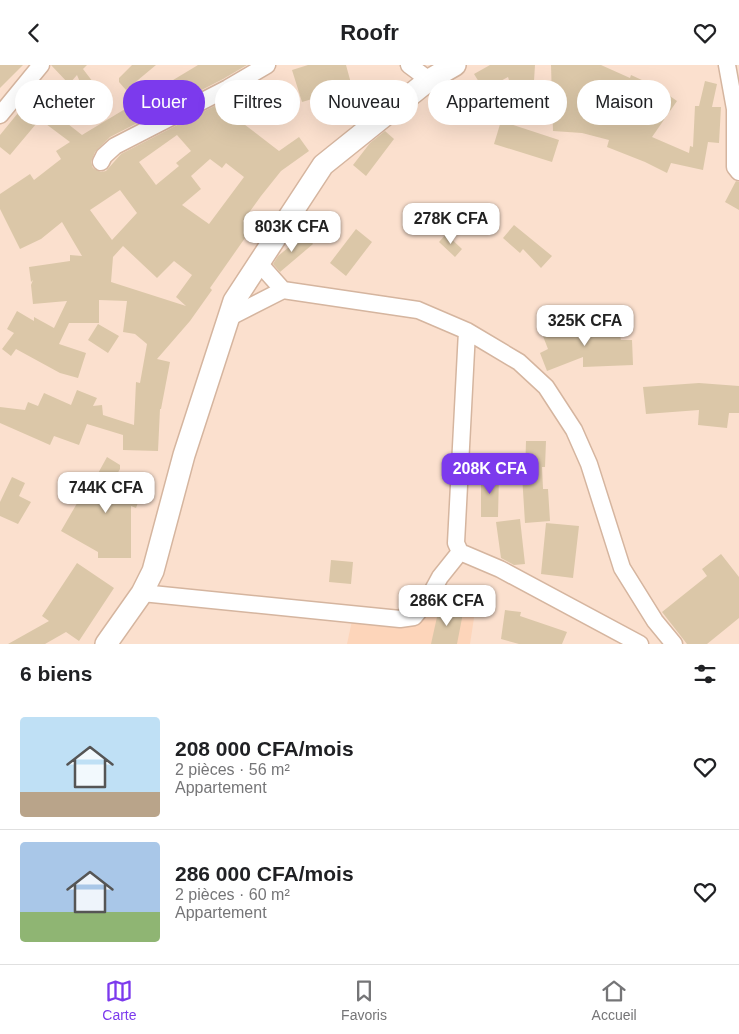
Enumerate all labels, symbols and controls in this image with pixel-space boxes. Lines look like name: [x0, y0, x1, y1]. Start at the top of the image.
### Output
icon: back: [20, 19, 48, 47]
icon: heart: [691, 19, 719, 47]
text: Roofr: [340, 20, 399, 45]
chip: Acheter: [15, 80, 113, 125]
chip: Louer: [123, 80, 205, 125]
chip: Filtres: [215, 80, 300, 125]
chip: Nouveau: [310, 80, 418, 125]
chip: Appartement: [428, 80, 567, 125]
chip: Maison: [577, 80, 671, 125]
pin: 278K CFA: [399, 203, 503, 245]
text: 278K CFA: [414, 210, 488, 227]
pin: 803K CFA: [240, 211, 344, 253]
text: 803K CFA: [255, 218, 329, 235]
pin: 325K CFA: [533, 305, 637, 347]
text: 325K CFA: [548, 312, 622, 329]
pin: 208K CFA: [438, 453, 542, 495]
text: 208K CFA: [453, 460, 527, 477]
pin: 744K CFA: [54, 471, 158, 514]
text: 744K CFA: [69, 479, 143, 496]
pin: 286K CFA: [395, 585, 499, 627]
text: 286K CFA: [410, 592, 484, 609]
icon: filters: [691, 660, 719, 688]
text: 6 biens: [20, 662, 92, 685]
icon: home: [60, 737, 120, 797]
text: 208 000 CFA/mois: [175, 737, 354, 760]
icon: heart: [691, 753, 719, 781]
text: 2 pièces · 56 m²: [175, 761, 290, 778]
text: Appartement: [175, 779, 267, 796]
icon: home: [60, 862, 120, 922]
text: 286 000 CFA/mois: [175, 862, 354, 885]
icon: heart: [691, 878, 719, 906]
text: 2 pièces · 60 m²: [175, 886, 290, 903]
text: Appartement: [175, 904, 267, 921]
tab: Carte: [102, 977, 137, 1023]
tab: Favoris: [341, 977, 387, 1023]
tab: Accueil: [592, 977, 637, 1023]

